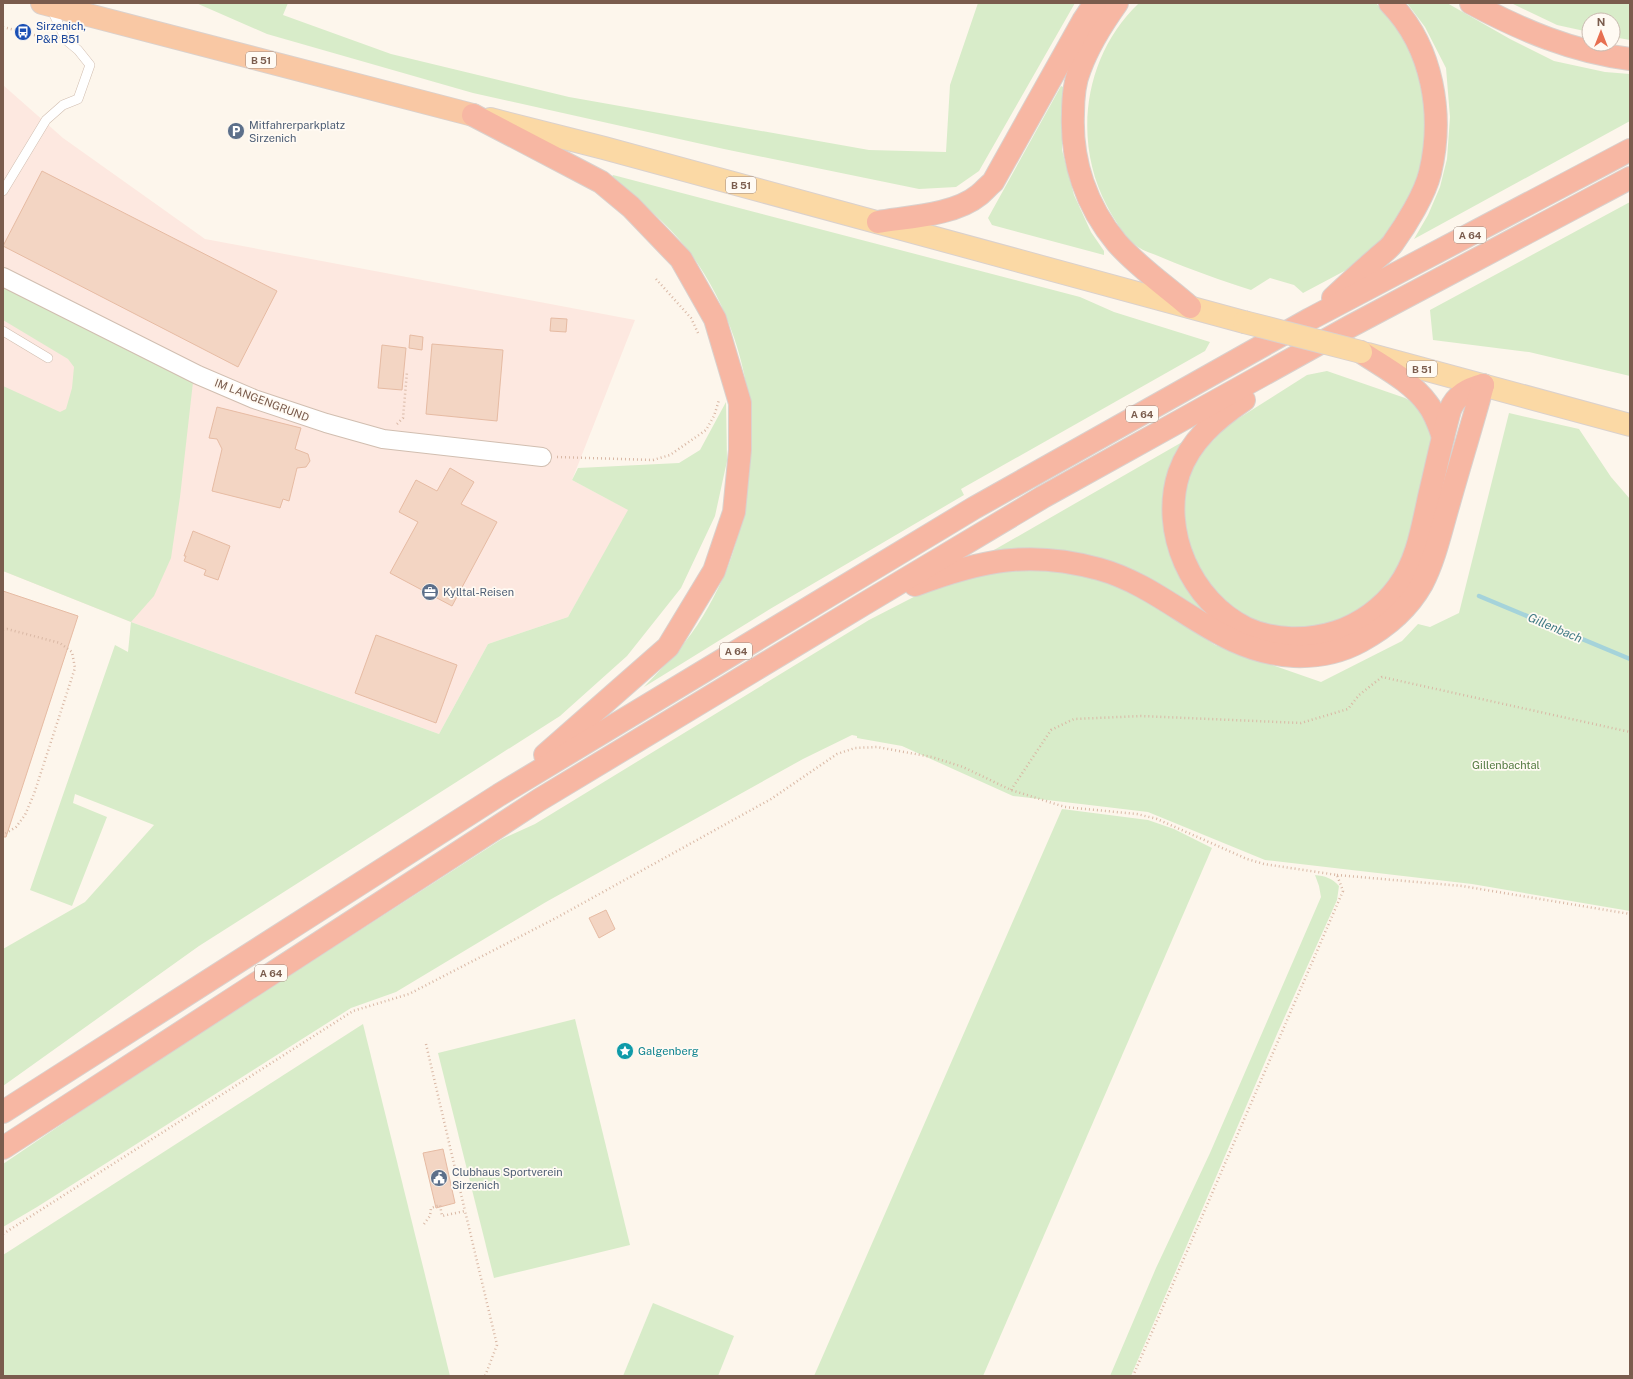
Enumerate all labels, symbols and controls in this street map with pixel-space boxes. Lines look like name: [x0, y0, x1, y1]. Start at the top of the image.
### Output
north arrow: [1581, 12, 1621, 52]
text: N: [1597, 16, 1605, 28]
place label: Sirzenich, P&R B51: [36, 20, 86, 45]
bus stop icon: Sirzenich, P&R B51: [13, 22, 33, 42]
road number: B 51: [246, 52, 276, 68]
place label: Mitfahrerparkplatz Sirzenich: [249, 119, 345, 144]
parking icon: Mitfahrerparkplatz Sirzenich: [226, 121, 246, 141]
road number: B 51: [726, 177, 756, 193]
road number: A 64: [1454, 227, 1486, 243]
road number: B 51: [1407, 361, 1437, 377]
street label: IM LANGENGRUND: [213, 376, 311, 424]
road number: A 64: [1126, 406, 1158, 422]
office icon: Kylltal-Reisen: [420, 582, 440, 602]
place label: Kylltal-Reisen: [443, 586, 514, 598]
water label: Gillenbach: [1526, 610, 1584, 646]
road number: A 64: [720, 643, 752, 659]
park label: Gillenbachtal: [1472, 759, 1540, 771]
road number: A 64: [255, 965, 287, 981]
place icon: Galgenberg: [615, 1041, 635, 1061]
place label: Galgenberg: [638, 1045, 699, 1057]
place label: Clubhaus Sportverein Sirzenich: [452, 1166, 563, 1191]
public building icon: Clubhaus Sportverein Sirzenich: [429, 1168, 449, 1188]

